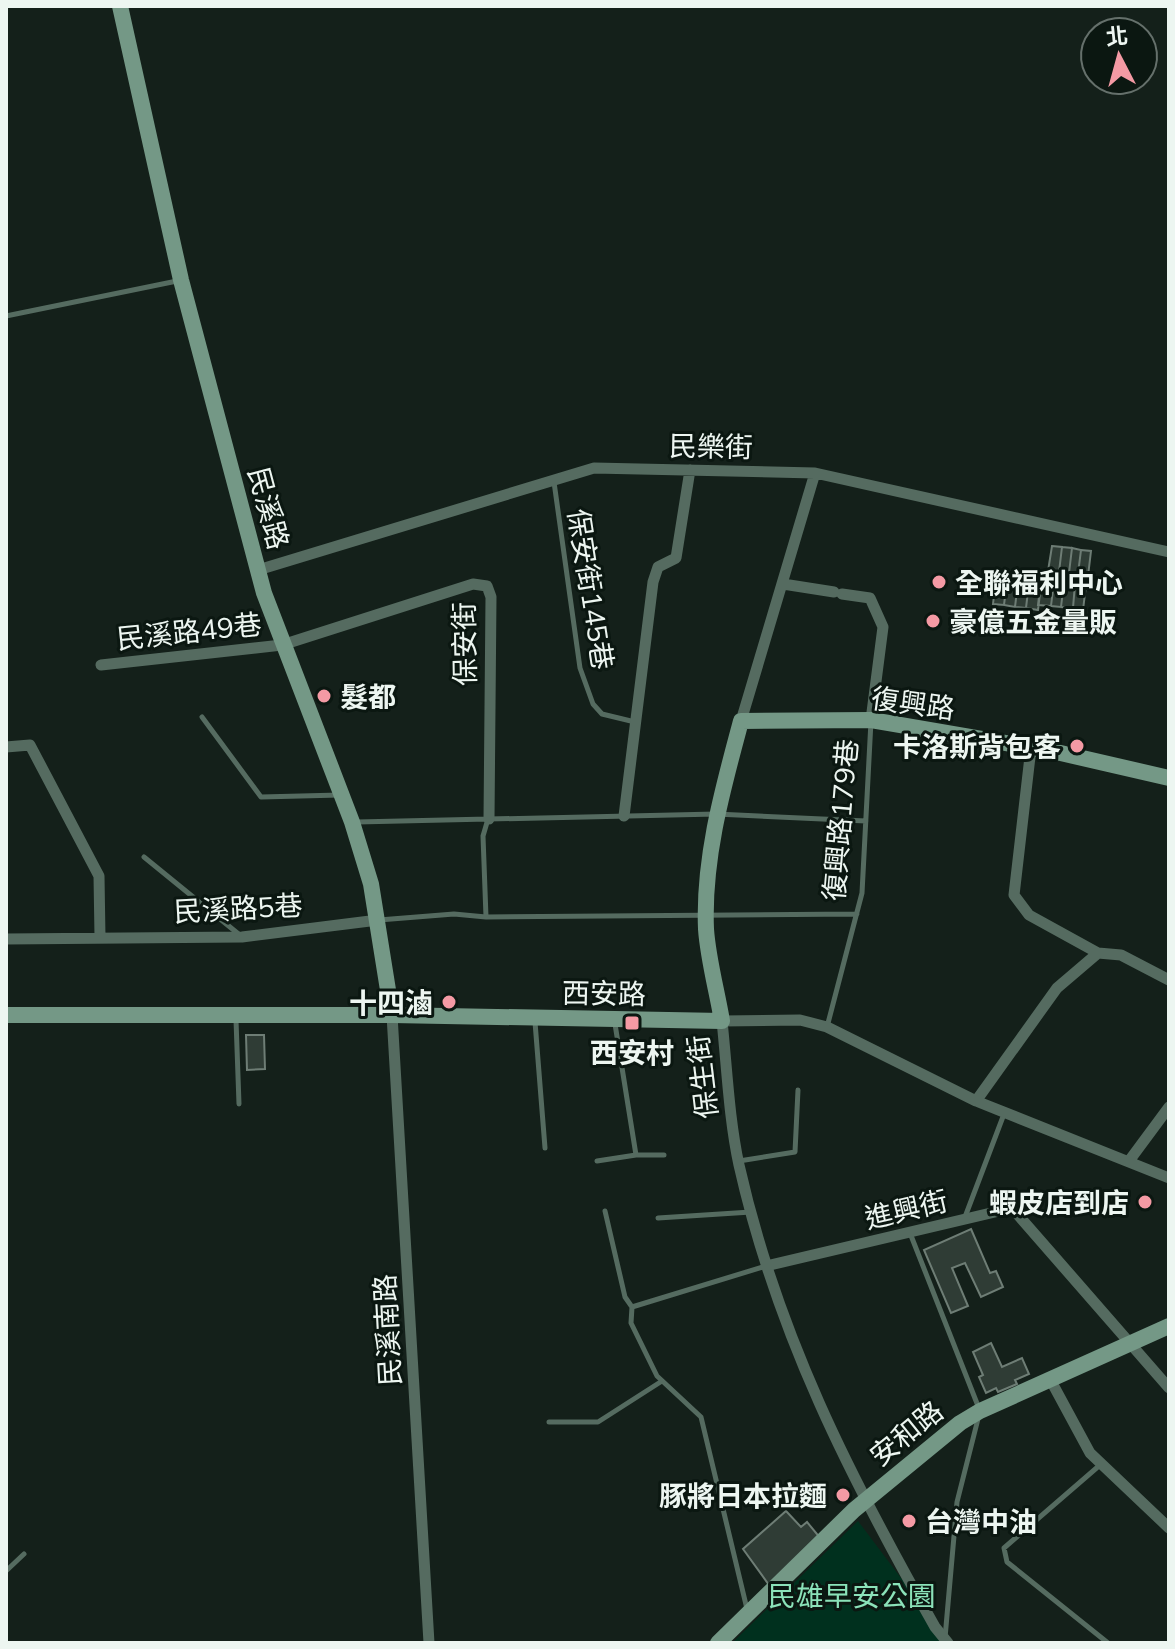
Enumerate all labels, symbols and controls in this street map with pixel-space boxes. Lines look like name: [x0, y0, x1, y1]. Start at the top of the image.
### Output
north arrow: [1079, 16, 1159, 96]
text: 北: [1104, 21, 1129, 51]
street label: 民樂街: [669, 428, 753, 464]
street label: 民溪路: [241, 463, 297, 553]
street label: 保安街145巷: [561, 506, 621, 672]
place label: 全聯福利中心: [955, 565, 1123, 600]
marker: 全聯福利中心: [930, 573, 948, 591]
street label: 保安街: [446, 602, 482, 686]
place label: 豪億五金量販: [949, 604, 1117, 639]
street label: 民溪路49巷: [115, 606, 263, 656]
marker: 豪億五金量販: [924, 612, 942, 630]
place label: 髮都: [340, 679, 396, 714]
street label: 復興路: [869, 680, 957, 726]
marker: 髮都: [315, 687, 333, 705]
place label: 卡洛斯背包客: [893, 729, 1061, 764]
marker: 卡洛斯背包客: [1068, 737, 1086, 755]
street label: 復興路179巷: [815, 738, 865, 902]
street label: 民溪路5巷: [173, 887, 303, 929]
street label: 西安路: [562, 975, 646, 1011]
place label: 十四滷: [349, 985, 433, 1020]
marker: 十四滷: [440, 993, 458, 1011]
marker: 西安村: [623, 1014, 641, 1032]
street label: 保生街: [680, 1033, 724, 1121]
place label: 西安村: [590, 1035, 674, 1070]
street label: 進興街: [861, 1182, 951, 1236]
place label: 蝦皮店到店: [989, 1185, 1129, 1220]
marker: 蝦皮店到店: [1136, 1193, 1154, 1211]
street label: 民溪南路: [367, 1273, 407, 1387]
street label: 安和路: [862, 1393, 950, 1473]
place label: 豚將日本拉麵: [659, 1478, 827, 1513]
marker: 豚將日本拉麵: [834, 1486, 852, 1504]
place label: 台灣中油: [925, 1504, 1037, 1539]
marker: 台灣中油: [900, 1512, 918, 1530]
park label: 民雄早安公園: [768, 1578, 936, 1613]

